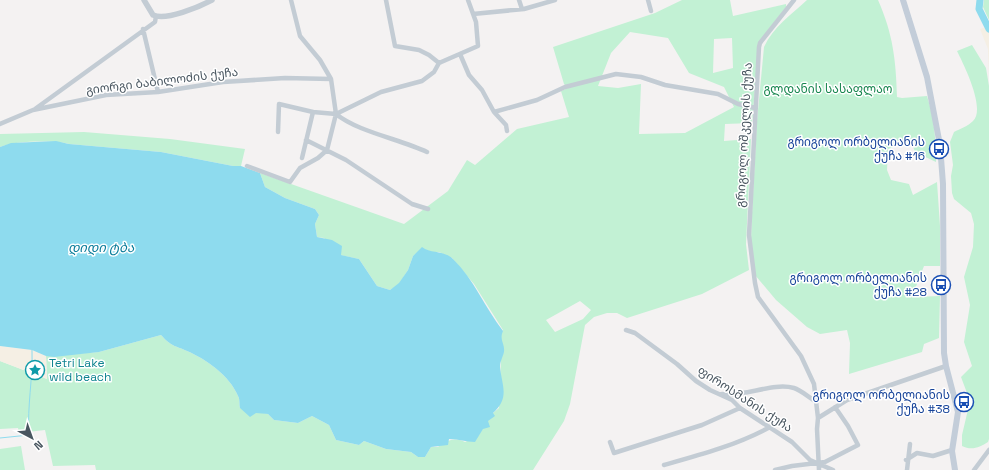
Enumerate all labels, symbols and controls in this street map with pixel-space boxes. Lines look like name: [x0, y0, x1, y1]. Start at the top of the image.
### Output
street label: გრიგოლ ოშკელის ქუჩა: [732, 62, 756, 208]
street label: გიორგი ბაბილოძის ქუჩა: [85, 64, 239, 98]
park label: გლდანის სასაფლაო: [764, 81, 892, 97]
place label: გრიგოლ ორბელიანის ქუჩა #16: [788, 134, 925, 164]
bus stop icon: გრიგოლ ორბელიანის ქუჩა #16: [928, 138, 950, 160]
water label: დიდი ტბა: [68, 239, 135, 256]
place label: გრიგოლ ორბელიანის ქუჩა #28: [790, 270, 927, 300]
bus stop icon: გრიგოლ ორბელიანის ქუჩა #28: [930, 274, 952, 296]
place label: Tetri Lake wild beach: [49, 355, 111, 385]
place icon: Tetri Lake wild beach: [24, 359, 46, 381]
street label: ფიროსმანის ქუჩა: [694, 362, 796, 436]
place label: გრიგოლ ორბელიანის ქუჩა #38: [813, 387, 950, 417]
bus stop icon: გრიგოლ ორბელიანის ქუჩა #38: [953, 391, 975, 413]
north arrow: [12, 418, 52, 458]
text: N: [31, 438, 46, 453]

